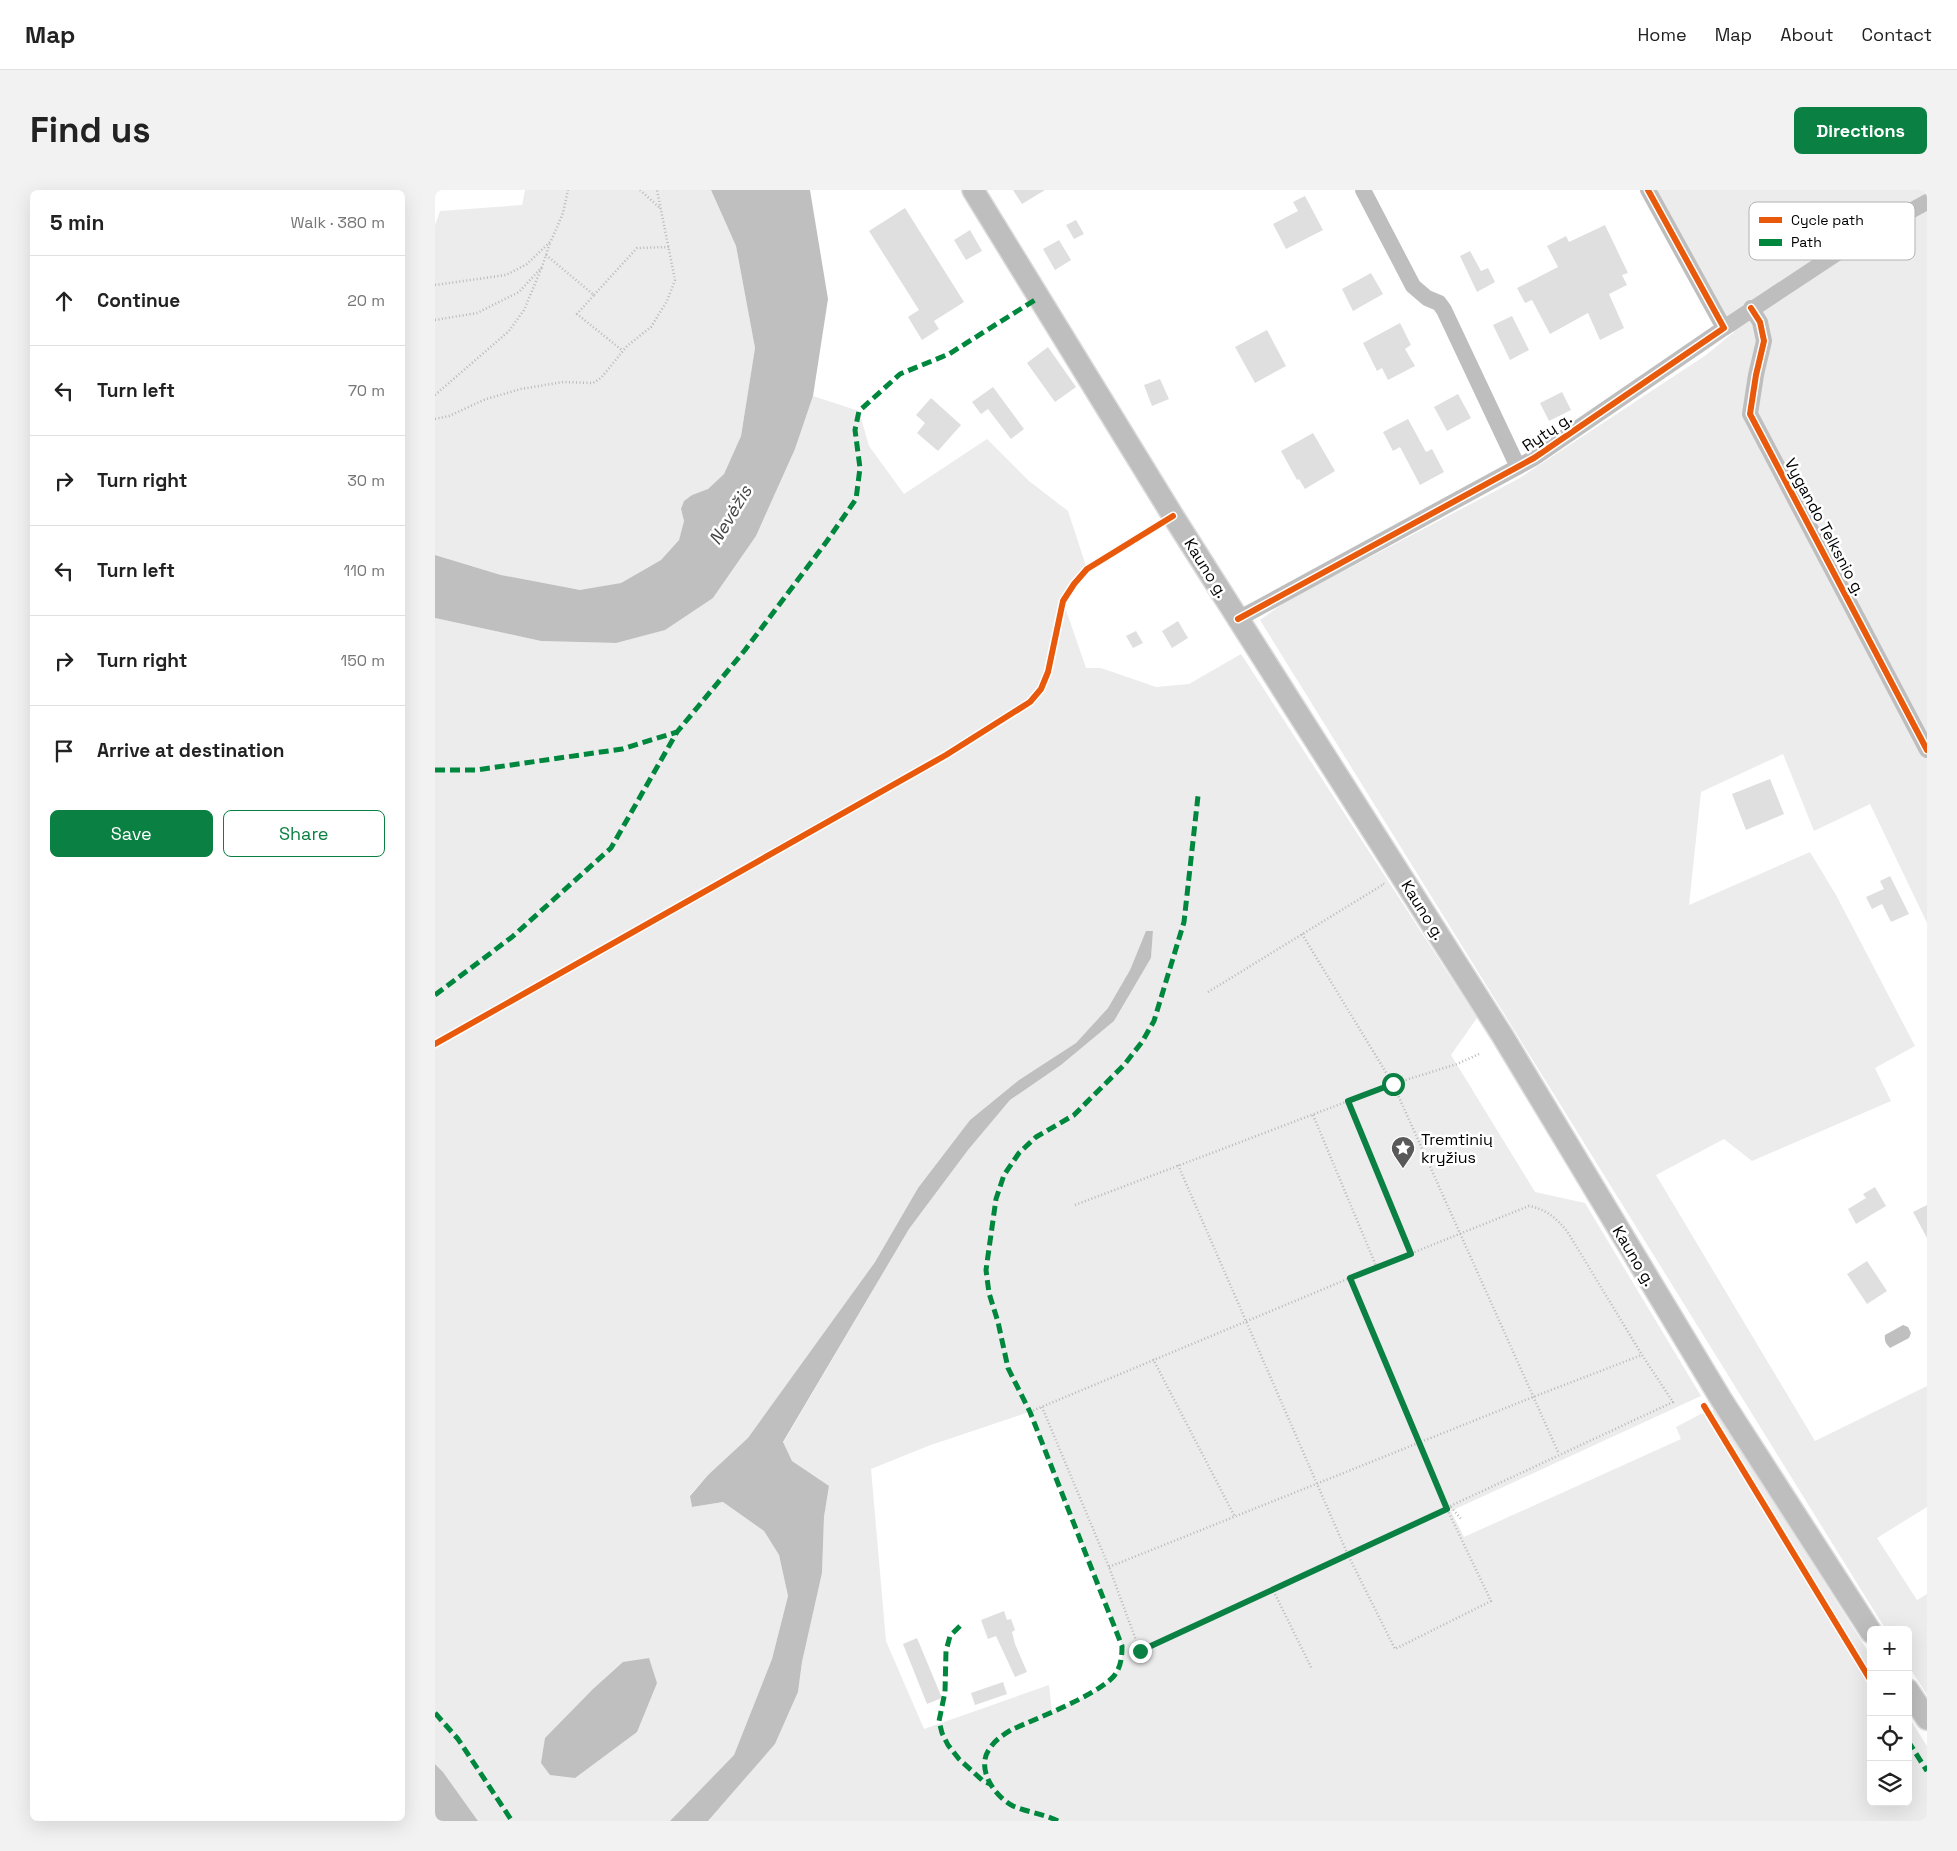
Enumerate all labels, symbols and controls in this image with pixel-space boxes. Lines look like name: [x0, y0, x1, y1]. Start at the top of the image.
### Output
text: Map: [25, 19, 75, 50]
text: Home: [1638, 23, 1687, 46]
text: Map: [1715, 23, 1752, 46]
text: About: [1780, 23, 1834, 46]
text: Contact: [1862, 23, 1932, 46]
button: Directions: [1794, 107, 1927, 154]
text: Find us: [30, 108, 151, 152]
legend: [1749, 202, 1915, 260]
text: 5 min: [50, 209, 104, 236]
text: Cycle path: [1791, 211, 1864, 229]
text: Walk · 380 m: [290, 212, 385, 233]
text: Path: [1791, 233, 1822, 251]
icon: ahead: [50, 287, 78, 315]
text: Continue: [97, 288, 180, 313]
text: 20 m: [347, 290, 385, 311]
icon: left: [50, 377, 78, 405]
text: Turn left: [97, 378, 175, 403]
text: 70 m: [348, 380, 385, 401]
street label: Rytų g.: [1518, 408, 1576, 456]
street label: Vygando Telksnio g.: [1780, 455, 1870, 599]
icon: right: [50, 467, 78, 495]
text: Turn right: [97, 468, 187, 493]
text: 30 m: [347, 470, 385, 491]
water label: Nevėžis: [703, 481, 757, 549]
street label: Kauno g.: [1179, 534, 1233, 602]
icon: left: [50, 557, 78, 585]
text: Turn left: [97, 558, 175, 583]
text: 110 m: [343, 560, 385, 581]
icon: right: [50, 647, 78, 675]
text: Turn right: [97, 648, 187, 673]
text: 150 m: [341, 650, 385, 671]
icon: arrive: [50, 737, 78, 765]
text: Arrive at destination: [97, 738, 285, 763]
button: Save: [50, 810, 213, 857]
button: Share: [223, 810, 385, 857]
street label: Kauno g.: [1396, 876, 1450, 944]
route start: [1382, 1073, 1405, 1096]
place label: Tremtinių kryžius: [1421, 1129, 1493, 1168]
place icon: Tremtinių kryžius: [1390, 1135, 1416, 1169]
street label: Kauno g.: [1608, 1222, 1660, 1290]
map controls: [1867, 1626, 1912, 1806]
button: +: [1867, 1626, 1912, 1671]
route end: [1129, 1640, 1152, 1663]
button: −: [1867, 1671, 1912, 1716]
button: locate: [1867, 1716, 1912, 1761]
button: layers: [1867, 1761, 1912, 1806]

